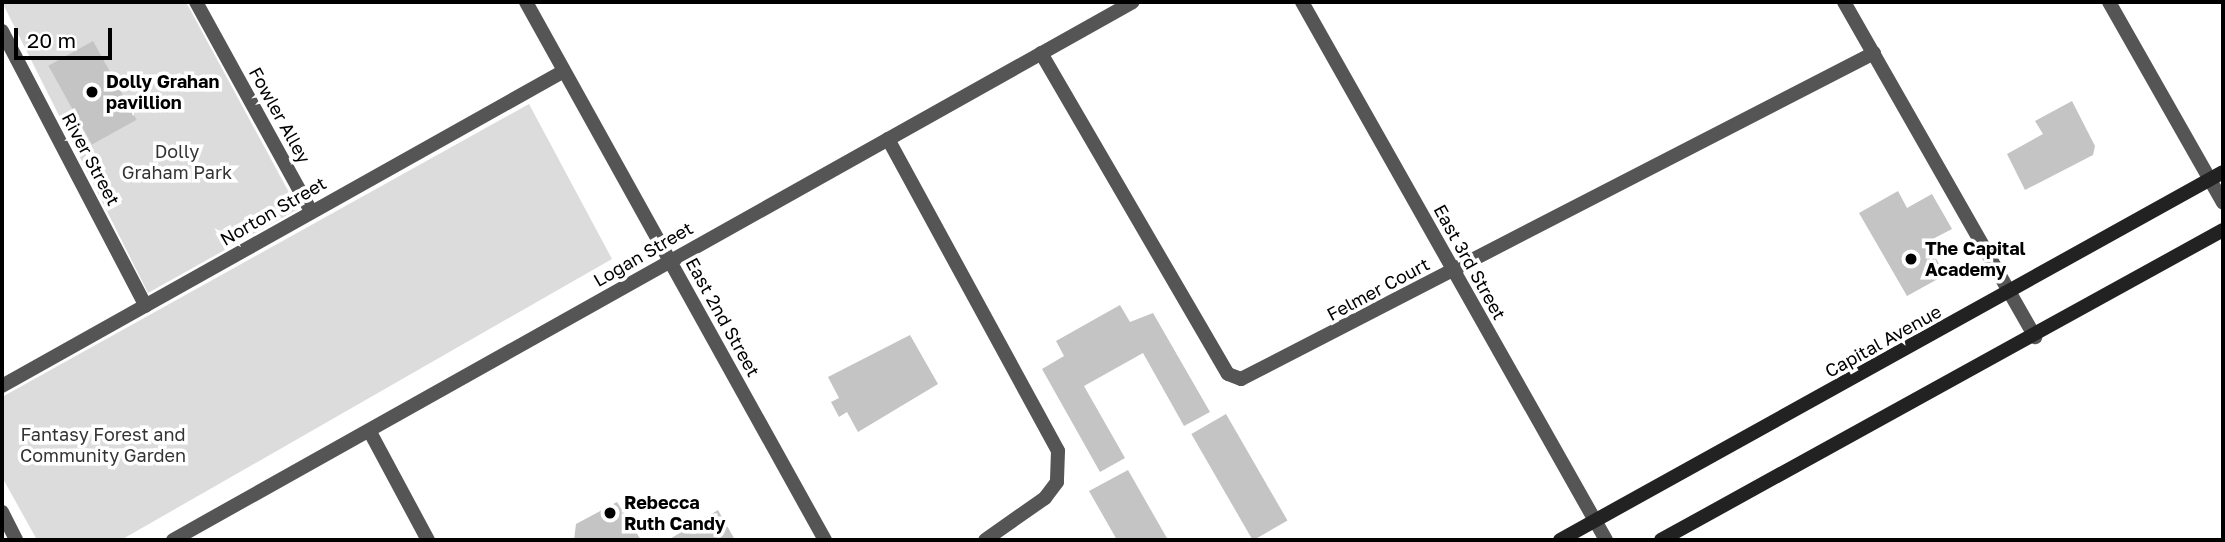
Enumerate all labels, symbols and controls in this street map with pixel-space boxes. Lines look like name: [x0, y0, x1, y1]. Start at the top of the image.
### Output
scale bar: [18, 14, 116, 58]
text: 20 m: [27, 27, 76, 53]
street label: Fowler Alley: [245, 63, 315, 167]
place label: Dolly Grahan pavillion: [106, 71, 219, 114]
marker: Dolly Grahan pavillion: [84, 84, 100, 100]
street label: River Street: [58, 109, 124, 209]
park label: Dolly Graham Park: [122, 141, 232, 184]
street label: Norton Street: [216, 172, 330, 250]
street label: East 3rd Street: [1429, 201, 1511, 323]
street label: Logan Street: [590, 217, 696, 291]
place label: The Capital Academy: [1925, 238, 2026, 280]
marker: The Capital Academy: [1903, 251, 1919, 267]
street label: Felmer Court: [1323, 253, 1433, 325]
street label: East 2nd Street: [681, 254, 765, 380]
street label: Capital Avenue: [1821, 300, 1945, 382]
park label: Fantasy Forest and Community Garden: [20, 424, 186, 466]
place label: Rebecca Ruth Candy: [624, 492, 726, 534]
marker: Rebecca Ruth Candy: [602, 505, 618, 521]

